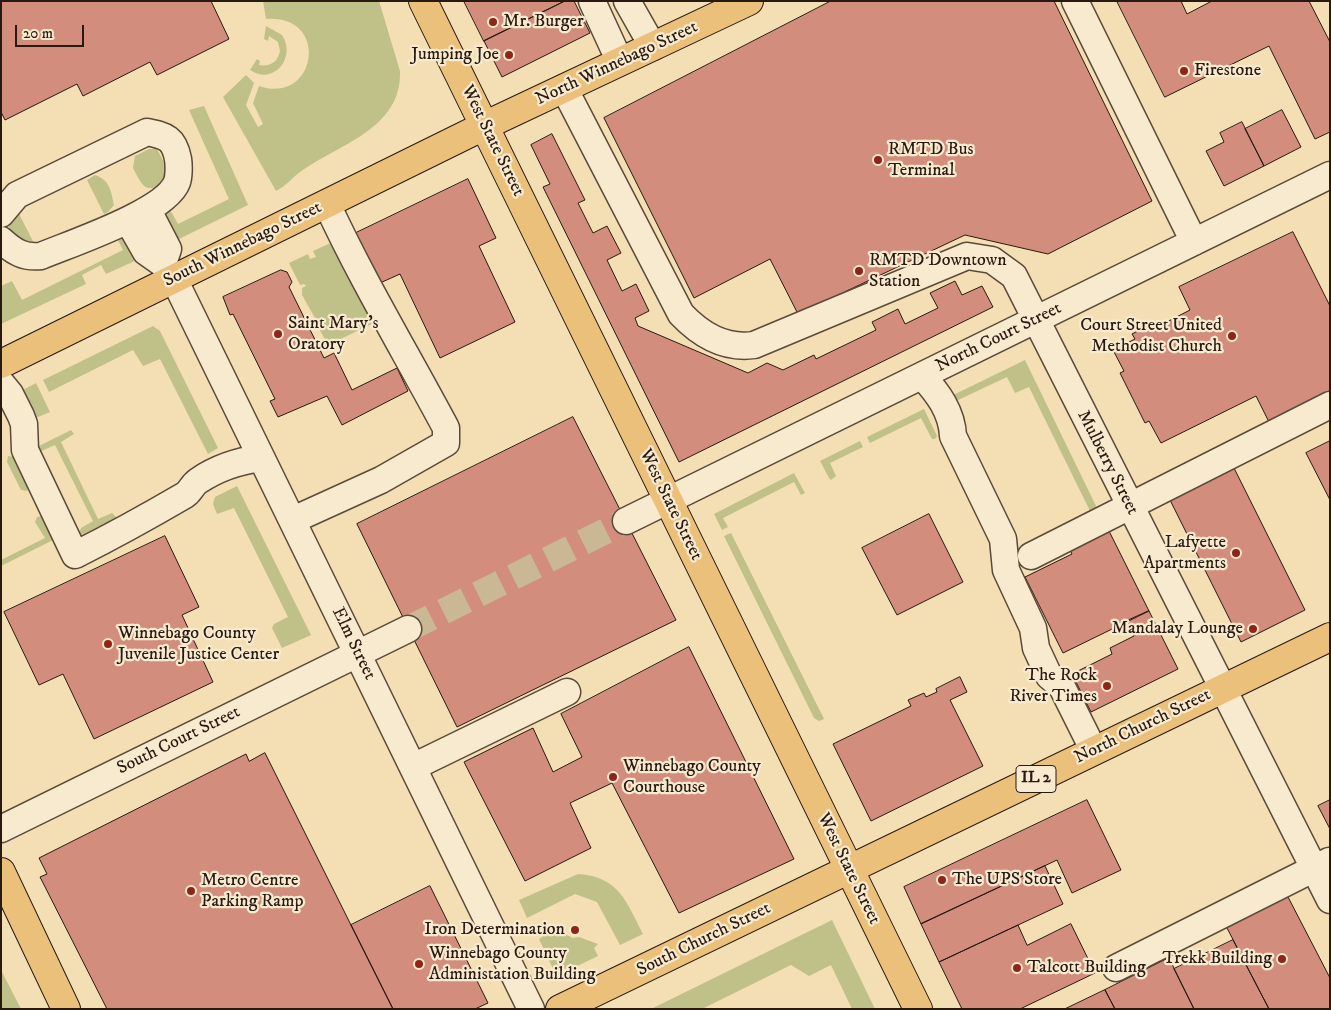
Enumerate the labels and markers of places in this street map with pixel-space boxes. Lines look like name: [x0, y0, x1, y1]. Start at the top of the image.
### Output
place label: Mr. Burger: [503, 11, 584, 33]
marker: Mr. Burger: [487, 16, 499, 28]
place label: Jumping Joe: [411, 44, 499, 66]
marker: Jumping Joe: [503, 49, 515, 61]
place label: Firestone: [1194, 60, 1261, 82]
marker: Firestone: [1178, 65, 1190, 77]
place label: RMTD Bus Terminal: [888, 139, 973, 182]
marker: RMTD Bus Terminal: [872, 154, 884, 166]
place label: RMTD Downtown Station: [869, 250, 1007, 292]
marker: RMTD Downtown Station: [853, 265, 865, 277]
place label: Saint Mary's Oratory: [288, 313, 379, 356]
place label: Court Street United Methodist Church: [1080, 315, 1222, 358]
marker: Saint Mary's Oratory: [272, 328, 284, 340]
marker: Court Street United Methodist Church: [1226, 330, 1238, 342]
place label: Lafyette Apartments: [1143, 532, 1226, 574]
marker: Lafyette Apartments: [1230, 547, 1242, 559]
place label: Mandalay Lounge: [1112, 618, 1243, 640]
place label: Winnebago County Juvenile Justice Center: [118, 623, 279, 666]
marker: Mandalay Lounge: [1247, 623, 1259, 635]
marker: Winnebago County Juvenile Justice Center: [102, 638, 114, 650]
place label: The Rock River Times: [1009, 665, 1097, 708]
marker: The Rock River Times: [1101, 680, 1113, 692]
place label: Winnebago County Courthouse: [623, 756, 761, 799]
marker: Winnebago County Courthouse: [607, 771, 619, 783]
place label: The UPS Store: [952, 869, 1062, 891]
place label: Metro Centre Parking Ramp: [201, 870, 303, 912]
marker: The UPS Store: [936, 874, 948, 886]
marker: Metro Centre Parking Ramp: [185, 885, 197, 897]
place label: Iron Determination: [424, 919, 565, 941]
marker: Iron Determination: [569, 924, 581, 936]
place label: Winnebago County Administation Building: [429, 943, 595, 986]
place label: Trekk Building: [1162, 948, 1272, 970]
marker: Trekk Building: [1276, 953, 1288, 965]
place label: Talcott Building: [1027, 957, 1146, 979]
marker: Winnebago County Administation Building: [413, 958, 425, 970]
marker: Talcott Building: [1011, 962, 1023, 974]

